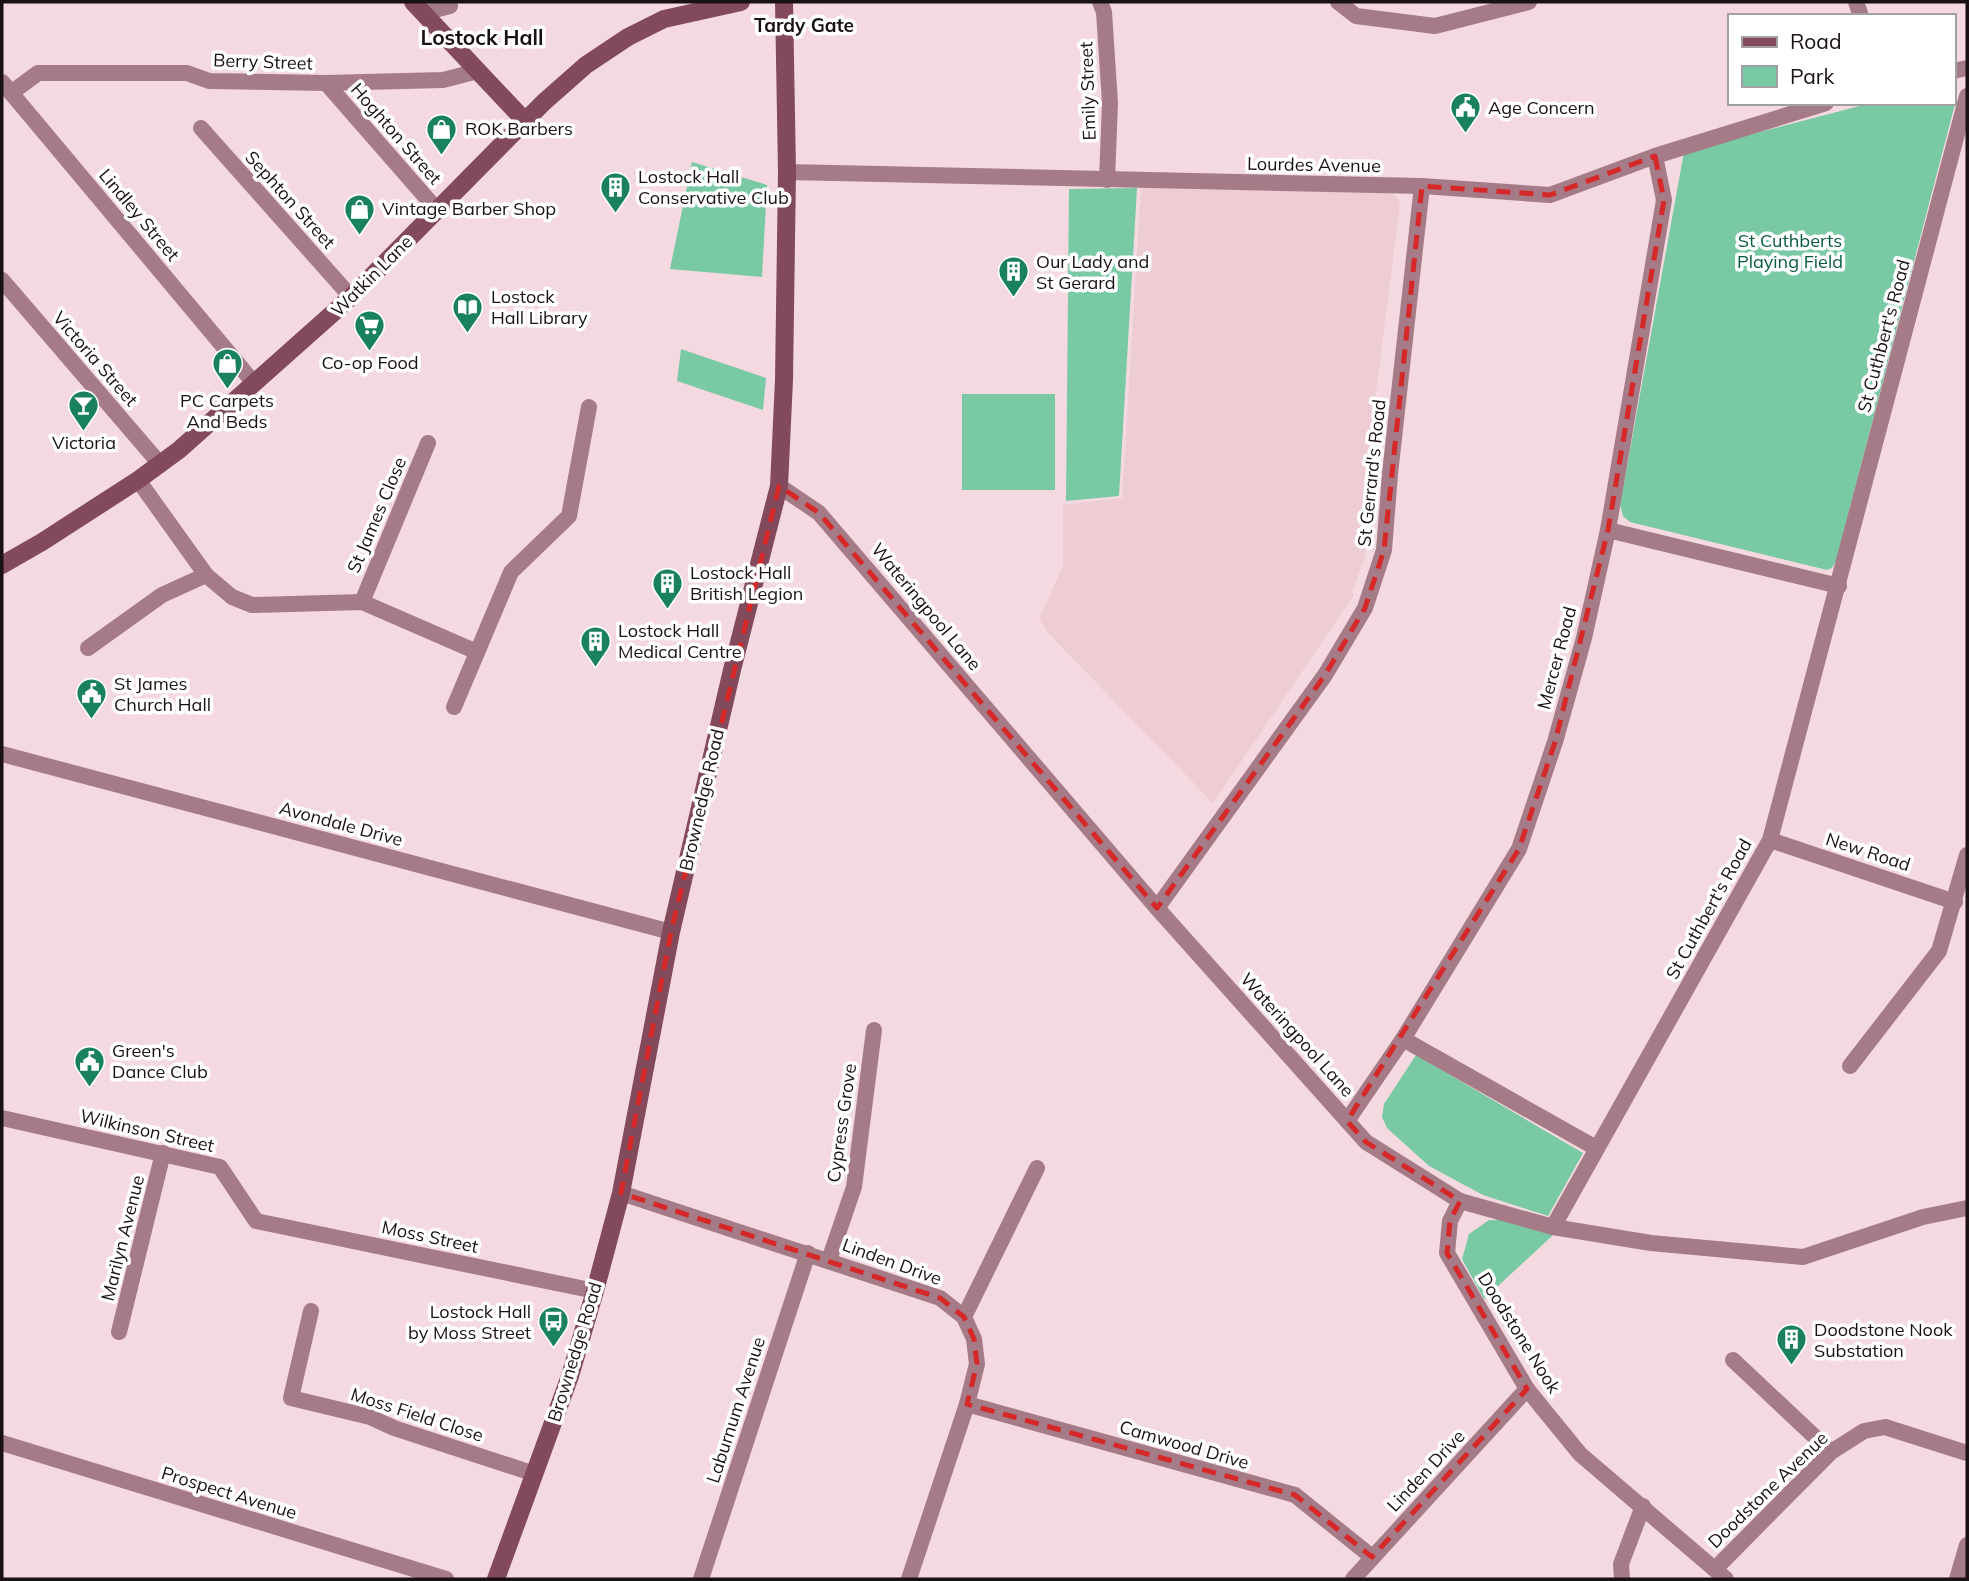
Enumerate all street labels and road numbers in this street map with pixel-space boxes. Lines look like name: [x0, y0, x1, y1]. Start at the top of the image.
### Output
street label: Emily Street: [1074, 41, 1101, 141]
street label: Berry Street: [213, 48, 313, 75]
street label: Hoghton Street: [346, 78, 447, 189]
street label: Sephton Street: [240, 146, 340, 253]
street label: Lourdes Avenue: [1247, 152, 1381, 177]
street label: Lindley Street: [94, 164, 185, 266]
street label: Watkin Lane: [326, 230, 417, 321]
street label: St Cuthbert's Road: [1852, 257, 1915, 415]
street label: Victoria Street: [48, 306, 143, 411]
street label: St Gerrard's Road: [1352, 398, 1391, 548]
street label: St James Close: [342, 453, 411, 576]
street label: Wateringpool Lane: [866, 538, 986, 675]
street label: Mercer Road: [1532, 604, 1581, 712]
street label: Brownedge Road: [674, 727, 729, 873]
street label: Avondale Drive: [277, 796, 405, 851]
street label: New Road: [1823, 827, 1913, 876]
street label: St Cuthbert's Road: [1660, 834, 1757, 983]
street label: Wateringpool Lane: [1236, 968, 1359, 1102]
street label: Cypress Grove: [822, 1062, 861, 1184]
street label: Wilkinson Street: [78, 1104, 216, 1157]
street label: Marilyn Avenue: [96, 1173, 149, 1303]
street label: Moss Street: [380, 1215, 480, 1258]
street label: Linden Drive: [839, 1233, 945, 1290]
street label: Doodstone Nook: [1473, 1268, 1566, 1398]
street label: Brownedge Road: [542, 1279, 607, 1425]
street label: Laburnum Avenue: [701, 1334, 770, 1486]
street label: Moss Field Close: [348, 1382, 486, 1447]
street label: Camwood Drive: [1117, 1415, 1252, 1474]
street label: Linden Drive: [1382, 1425, 1469, 1517]
street label: Doodstone Avenue: [1703, 1427, 1832, 1553]
street label: Prospect Avenue: [159, 1461, 300, 1524]

